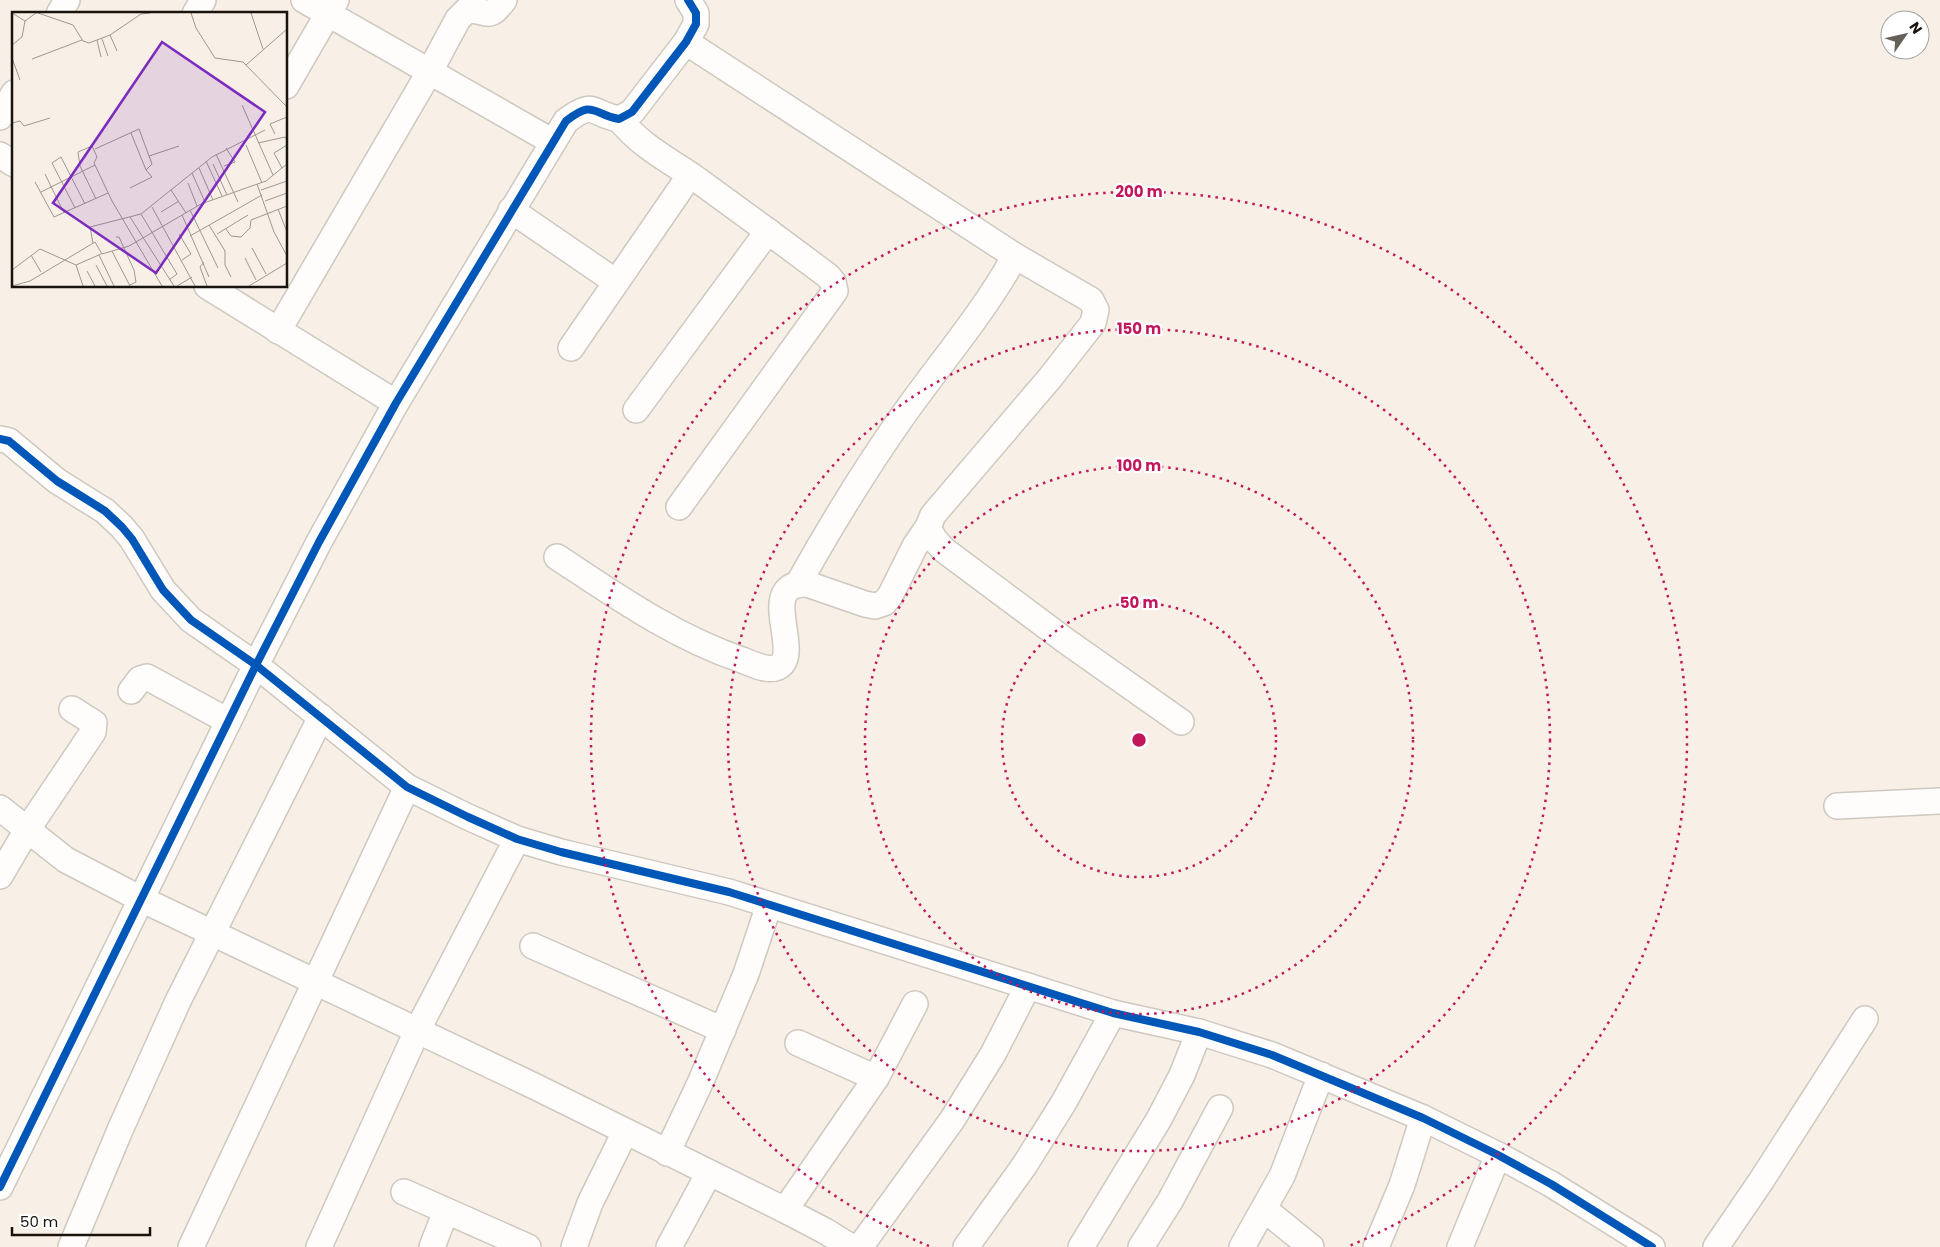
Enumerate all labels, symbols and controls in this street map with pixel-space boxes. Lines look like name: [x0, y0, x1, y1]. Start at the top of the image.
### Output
north arrow: [1880, 10, 1930, 60]
inset map: [12, 12, 288, 288]
text: N: [1905, 18, 1927, 38]
text: 200 m: [1115, 181, 1163, 202]
text: 150 m: [1117, 318, 1161, 339]
text: 100 m: [1117, 455, 1161, 476]
text: 50 m: [1120, 592, 1158, 613]
centre of rings: [1130, 731, 1148, 749]
scale bar: [12, 1204, 150, 1236]
text: 50 m: [20, 1211, 58, 1232]

